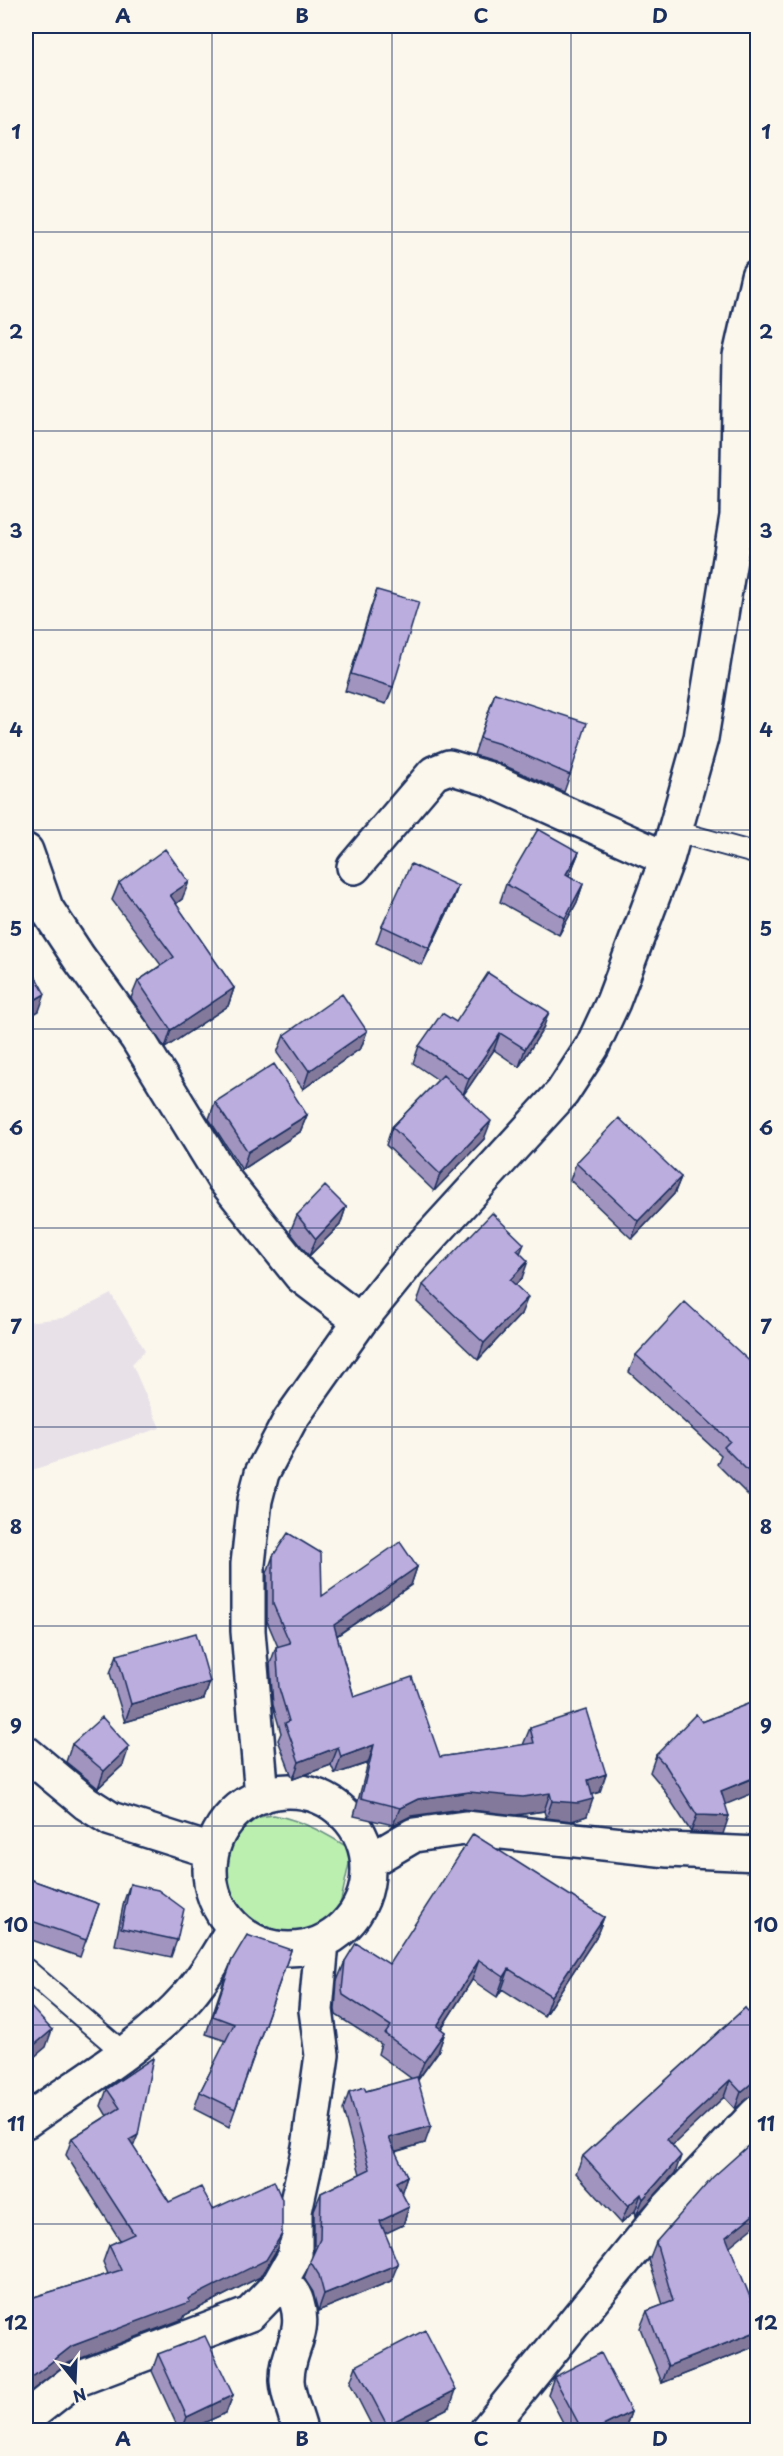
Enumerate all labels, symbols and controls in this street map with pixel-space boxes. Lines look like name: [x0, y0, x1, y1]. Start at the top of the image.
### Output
text: A: [115, 0, 131, 30]
text: B: [295, 0, 309, 30]
text: C: [473, 0, 489, 30]
text: D: [652, 0, 668, 30]
text: 1: [11, 116, 21, 146]
text: 1: [761, 116, 771, 146]
text: 2: [9, 316, 23, 346]
text: 2: [759, 316, 773, 346]
text: 3: [9, 515, 23, 545]
text: 3: [759, 515, 773, 545]
text: 4: [9, 714, 23, 744]
text: 4: [759, 714, 773, 744]
text: 5: [10, 913, 22, 943]
text: 5: [760, 913, 772, 943]
text: 6: [9, 1112, 23, 1142]
text: 6: [759, 1112, 773, 1142]
text: 7: [10, 1311, 22, 1341]
text: 7: [760, 1311, 772, 1341]
text: 8: [10, 1511, 22, 1541]
text: 8: [760, 1511, 772, 1541]
text: 9: [10, 1710, 22, 1740]
text: 9: [760, 1710, 772, 1740]
text: 10: [4, 1909, 28, 1939]
text: 10: [754, 1909, 778, 1939]
text: 11: [7, 2108, 25, 2138]
text: 11: [757, 2108, 775, 2138]
text: 12: [4, 2307, 28, 2337]
text: 12: [754, 2307, 778, 2337]
north arrow: [45, 2351, 105, 2411]
text: N: [70, 2383, 90, 2410]
text: A: [115, 2423, 131, 2453]
text: B: [295, 2423, 309, 2453]
text: C: [473, 2423, 489, 2453]
text: D: [652, 2423, 668, 2453]

